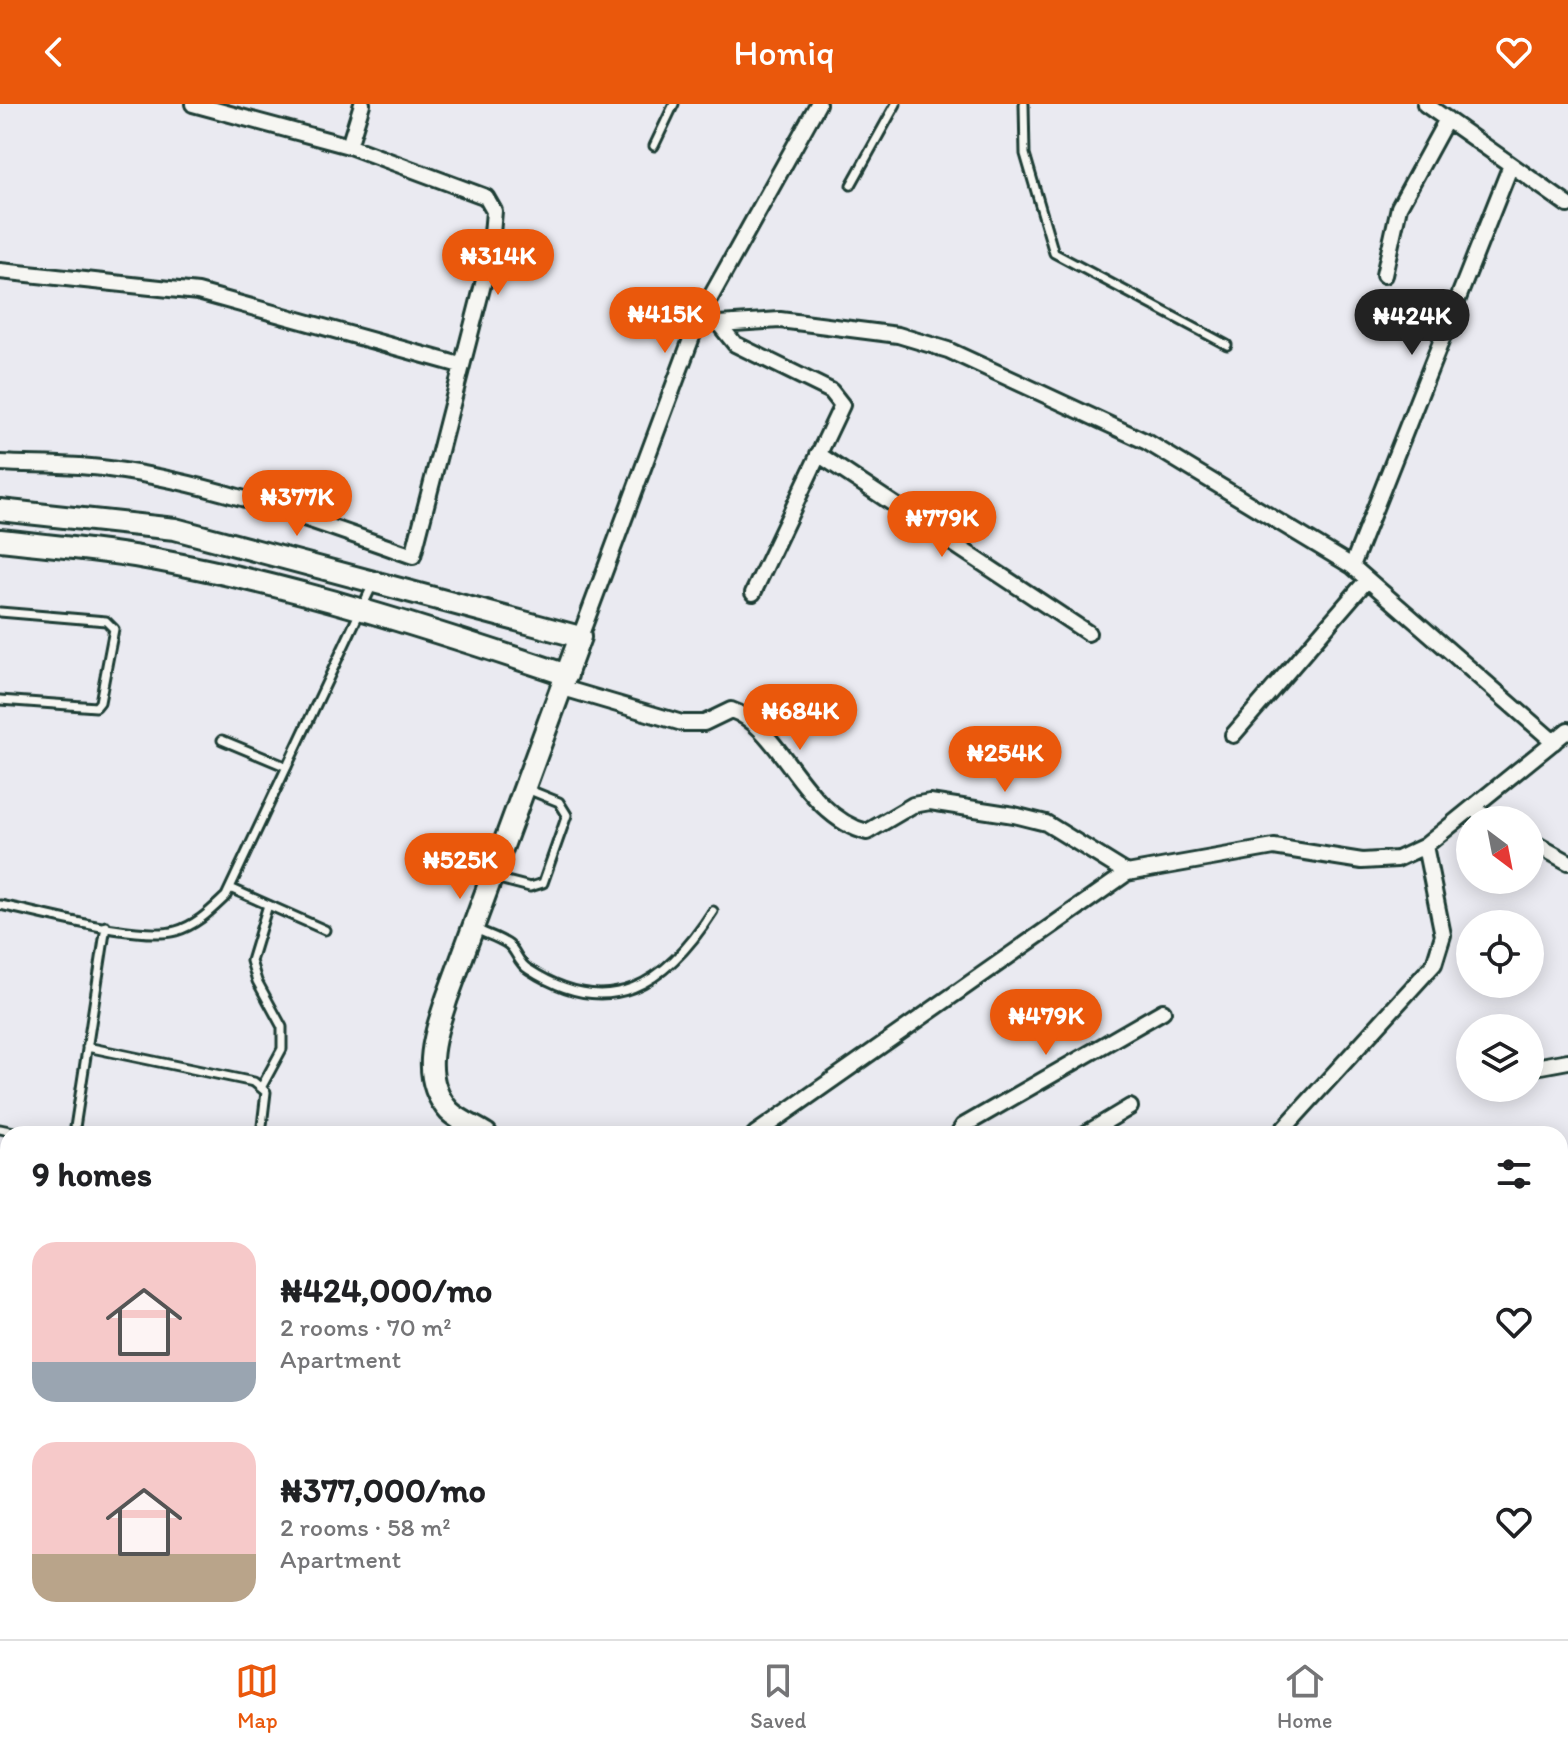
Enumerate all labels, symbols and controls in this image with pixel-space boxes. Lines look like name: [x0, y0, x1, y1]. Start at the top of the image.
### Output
icon: back: [32, 30, 76, 74]
icon: heart: [1492, 30, 1536, 74]
text: Homiq: [733, 31, 835, 74]
pin: ₦314K: [442, 229, 554, 297]
text: ₦314K: [460, 239, 536, 271]
pin: ₦415K: [609, 287, 721, 355]
pin: ₦424K: [1356, 289, 1468, 357]
text: ₦415K: [627, 297, 703, 329]
text: ₦424K: [1373, 299, 1451, 331]
pin: ₦377K: [241, 470, 353, 538]
text: ₦377K: [260, 480, 334, 512]
pin: ₦779K: [886, 491, 998, 559]
text: ₦779K: [905, 501, 979, 533]
pin: ₦684K: [744, 684, 856, 752]
text: ₦684K: [761, 694, 839, 726]
pin: ₦254K: [949, 726, 1061, 794]
text: ₦254K: [967, 736, 1043, 768]
north arrow: [1456, 806, 1544, 894]
map controls: [1456, 806, 1544, 1102]
pin: ₦525K: [404, 833, 516, 901]
text: ₦525K: [423, 843, 497, 875]
button: locate: [1456, 910, 1544, 998]
pin: ₦479K: [990, 989, 1102, 1057]
text: ₦479K: [1008, 999, 1084, 1031]
button: layers: [1456, 1014, 1544, 1102]
icon: filters: [1492, 1152, 1536, 1196]
text: 9 homes: [32, 1154, 152, 1195]
text: ₦424,000/mo: [280, 1270, 492, 1311]
icon: home: [96, 1274, 192, 1370]
icon: heart: [1492, 1300, 1536, 1344]
text: 2 rooms · 70 m²: [280, 1311, 452, 1343]
text: Apartment: [280, 1343, 401, 1375]
text: ₦377,000/mo: [280, 1470, 486, 1511]
icon: home: [96, 1474, 192, 1570]
icon: heart: [1492, 1500, 1536, 1544]
text: 2 rooms · 58 m²: [280, 1511, 451, 1543]
text: Apartment: [280, 1543, 401, 1575]
tab: Map: [235, 1659, 279, 1734]
tab: Saved: [750, 1659, 806, 1734]
tab: Home: [1277, 1659, 1333, 1734]

